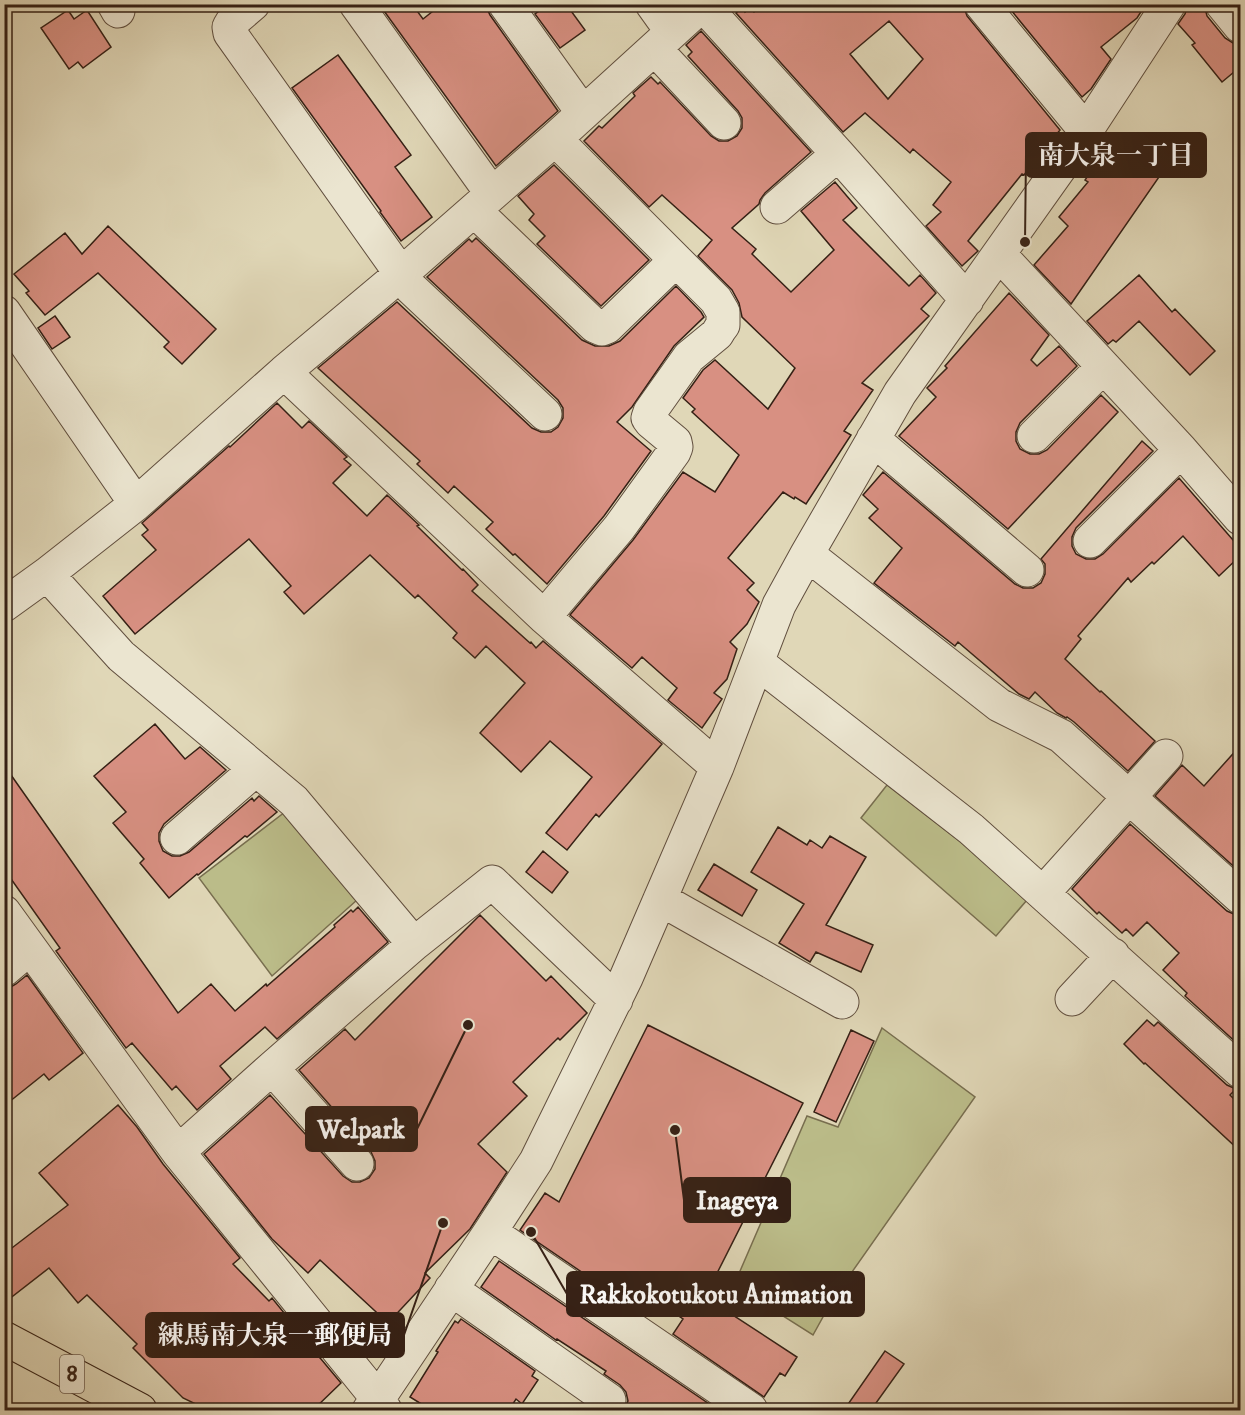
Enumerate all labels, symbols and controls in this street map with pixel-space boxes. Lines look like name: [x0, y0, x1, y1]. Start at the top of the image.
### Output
callout: 南大泉一丁目: [1026, 133, 1206, 177]
text: 南大泉一丁目: [1038, 140, 1194, 173]
callout: Welpark: [306, 1107, 417, 1151]
text: Welpark: [316, 1114, 406, 1147]
callout: Inageya: [684, 1178, 790, 1222]
text: Inageya: [696, 1185, 779, 1218]
callout: Rakkokotukotu Animation: [567, 1272, 864, 1316]
text: Rakkokotukotu Animation: [579, 1279, 853, 1312]
callout: 練馬南大泉一郵便局: [146, 1313, 404, 1357]
text: 練馬南大泉一郵便局: [158, 1320, 392, 1353]
road number: 8: [60, 1355, 84, 1393]

